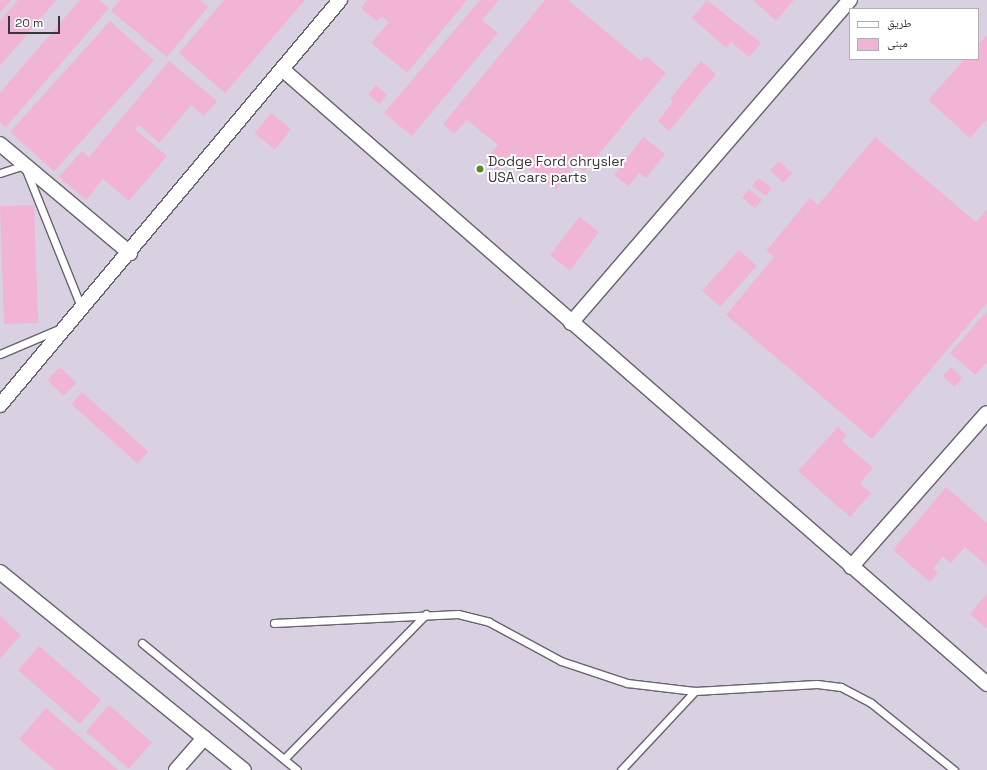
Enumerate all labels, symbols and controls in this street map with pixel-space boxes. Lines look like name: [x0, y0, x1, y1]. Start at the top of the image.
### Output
scale bar: [10, 8, 62, 34]
legend: [849, 8, 979, 60]
text: 20 m: [15, 15, 43, 31]
text: طريق: [887, 15, 912, 31]
text: مبنى: [887, 35, 908, 51]
place label: Dodge Ford chrysler USA cars parts: [488, 153, 625, 186]
marker: Dodge Ford chrysler USA cars parts: [475, 164, 485, 174]

